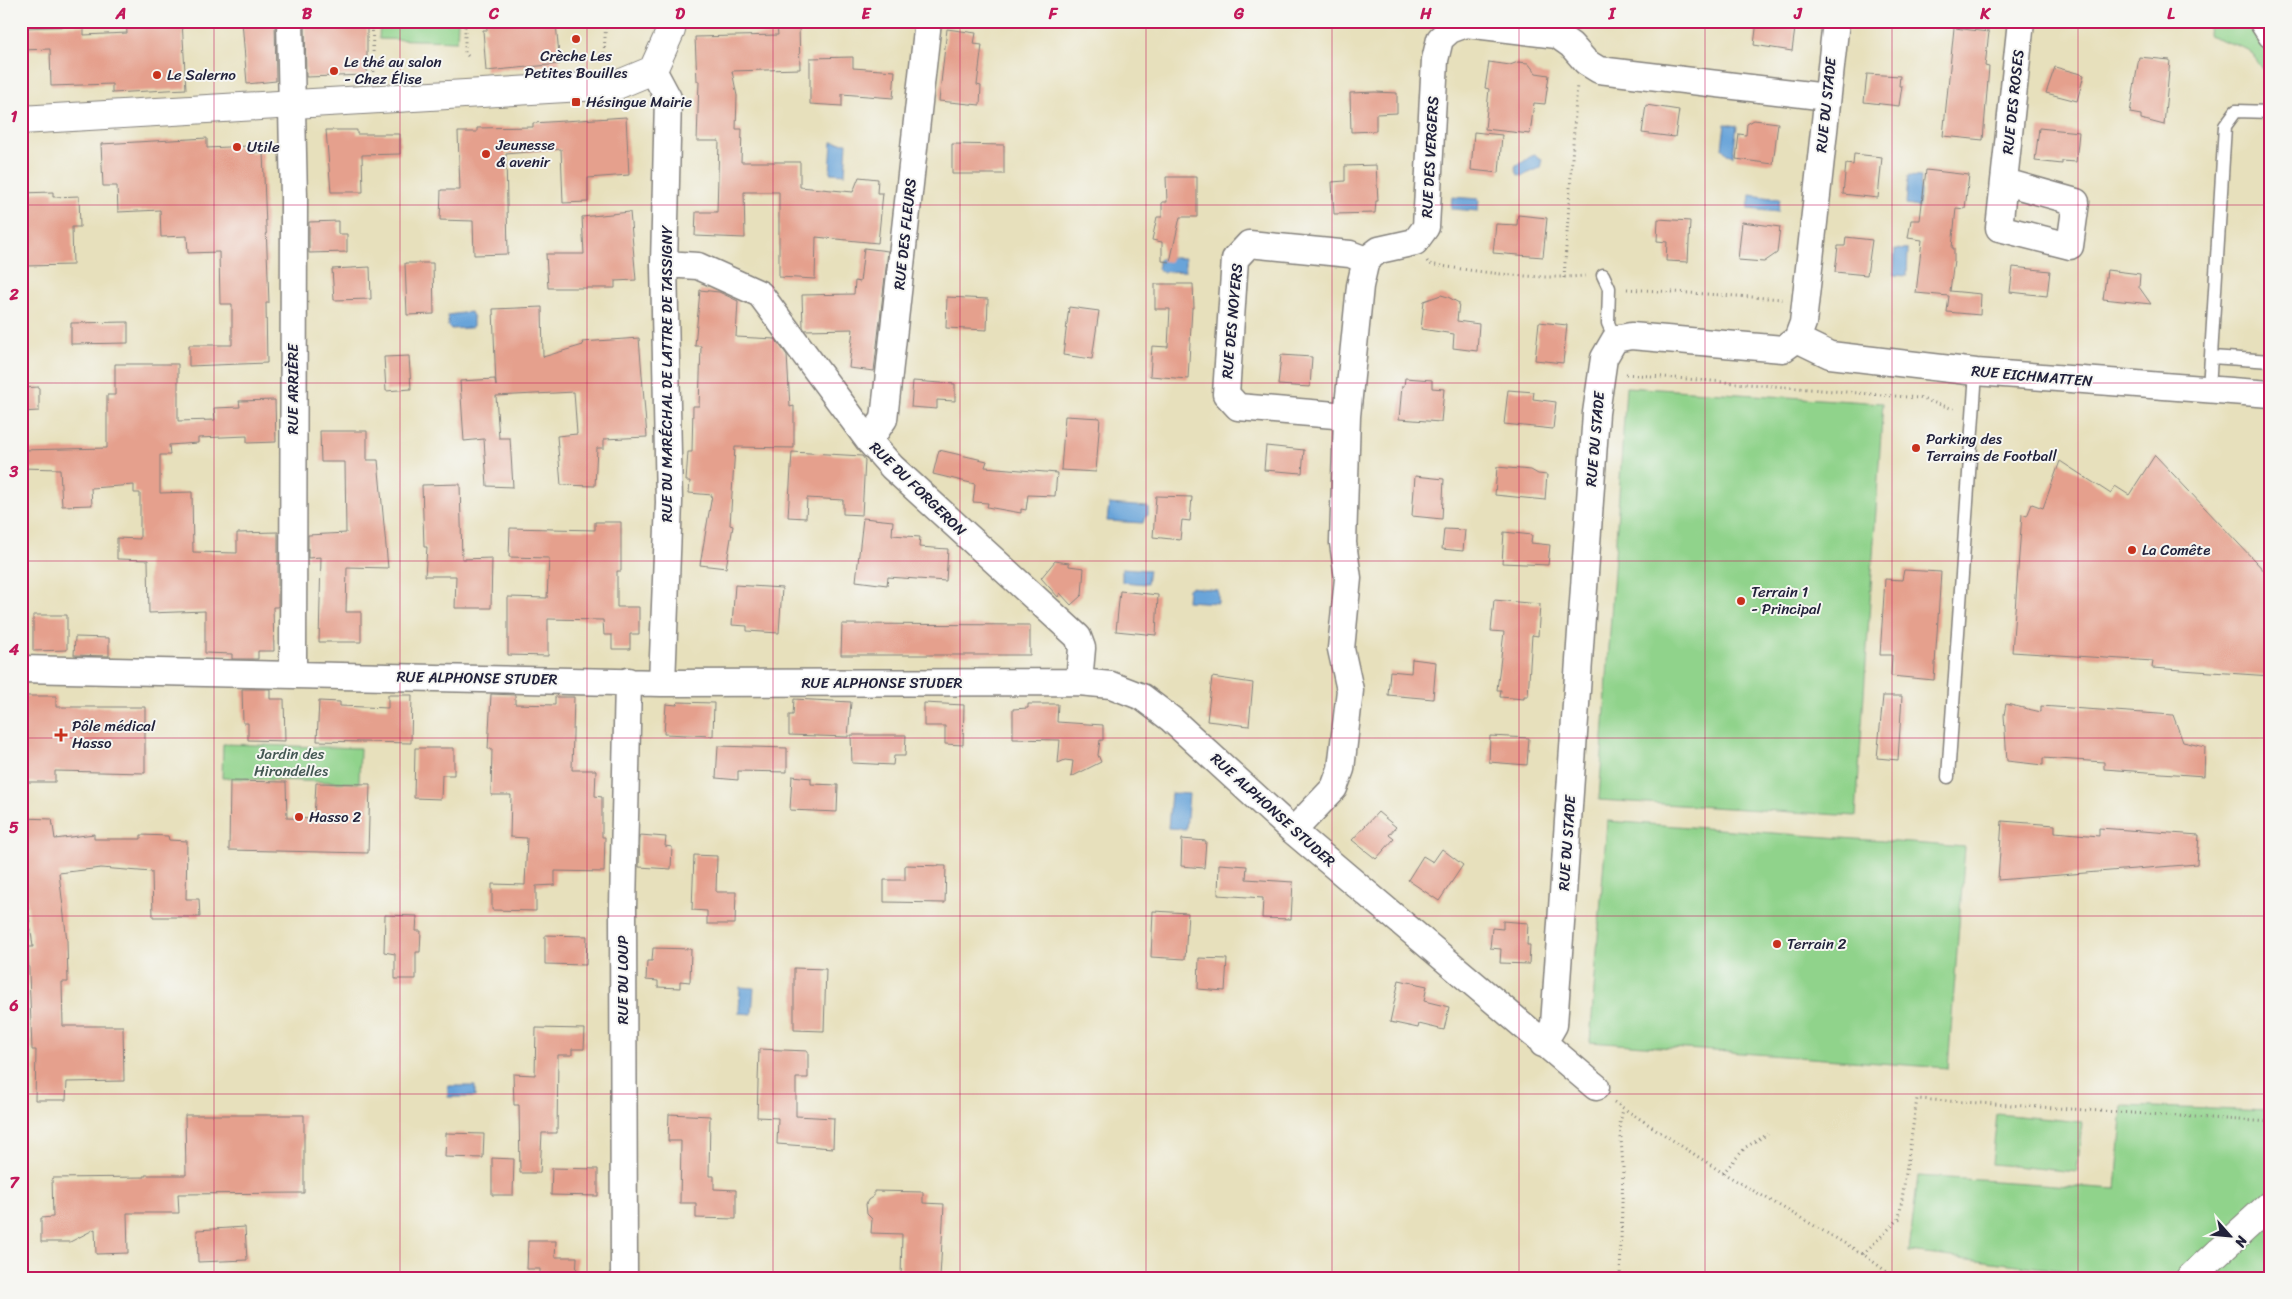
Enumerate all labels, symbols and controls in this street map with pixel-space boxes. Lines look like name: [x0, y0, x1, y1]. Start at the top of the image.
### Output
text: A: [115, 0, 126, 28]
text: B: [302, 0, 313, 28]
text: C: [488, 0, 500, 28]
text: D: [675, 0, 685, 28]
text: E: [862, 0, 872, 28]
text: F: [1048, 0, 1059, 28]
text: G: [1233, 0, 1245, 28]
text: H: [1419, 0, 1432, 28]
text: I: [1608, 0, 1617, 28]
text: J: [1793, 0, 1803, 28]
text: K: [1979, 0, 1991, 28]
text: L: [2167, 0, 2175, 28]
marker: Crèche Les Petites Bouilles: [570, 33, 582, 45]
place label: Crèche Les Petites Bouilles: [524, 43, 628, 86]
street label: RUE DES ROSES: [1995, 48, 2031, 156]
place label: Le thé au salon - Chez Élise: [344, 49, 442, 92]
street label: RUE DU STADE: [1808, 55, 1844, 154]
place label: Le Salerno: [167, 62, 236, 88]
marker: Le thé au salon - Chez Élise: [328, 65, 340, 77]
marker: Le Salerno: [151, 69, 163, 81]
place label: Hésingue Mairie: [586, 89, 692, 115]
street label: RUE DES VERGERS: [1414, 95, 1446, 219]
marker: Hésingue Mairie: [570, 96, 582, 108]
text: 1: [11, 102, 18, 131]
place label: Jeunesse & avenir: [495, 132, 555, 175]
place label: Utile: [247, 134, 280, 160]
marker: Utile: [231, 141, 243, 153]
marker: Jeunesse & avenir: [480, 148, 492, 160]
street label: RUE DES FLEURS: [886, 176, 924, 291]
street label: RUE DU MARÉCHAL DE LATTRE DE TASSIGNY: [654, 224, 680, 522]
street label: RUE DES NOYERS: [1214, 262, 1250, 380]
text: 2: [8, 280, 19, 309]
street label: RUE ARRIÈRE: [280, 342, 306, 434]
street label: RUE EICHMATTEN: [1970, 358, 2094, 394]
street label: RUE DU STADE: [1578, 389, 1612, 488]
place label: Parking des Terrains de Football: [1926, 426, 2057, 469]
street label: RUE DU FORGERON: [863, 435, 973, 543]
marker: Parking des Terrains de Football: [1910, 442, 1922, 454]
text: 3: [9, 457, 19, 486]
place label: La Comête: [2142, 537, 2210, 563]
marker: La Comête: [2126, 544, 2138, 556]
place label: Terrain 1 - Principal: [1751, 579, 1821, 622]
marker: Terrain 1 - Principal: [1735, 595, 1747, 607]
text: 4: [8, 635, 19, 664]
street label: RUE ALPHONSE STUDER: [396, 664, 558, 692]
street label: RUE ALPHONSE STUDER: [802, 670, 962, 696]
place label: Pôle médical Hasso: [72, 713, 156, 756]
marker: Pôle médical Hasso: [54, 728, 68, 742]
park label: Jardin des Hirondelles: [254, 741, 329, 784]
street label: RUE ALPHONSE STUDER: [1204, 746, 1342, 874]
street label: RUE DU STADE: [1551, 793, 1583, 891]
place label: Hasso 2: [309, 804, 361, 830]
marker: Hasso 2: [293, 811, 305, 823]
text: 5: [9, 813, 19, 842]
place label: Terrain 2: [1787, 931, 1847, 957]
street label: RUE DU LOUP: [610, 935, 636, 1025]
marker: Terrain 2: [1771, 938, 1783, 950]
text: 6: [8, 991, 19, 1020]
text: 7: [9, 1168, 20, 1197]
north arrow: [2204, 1212, 2254, 1262]
text: N: [2228, 1231, 2255, 1252]

